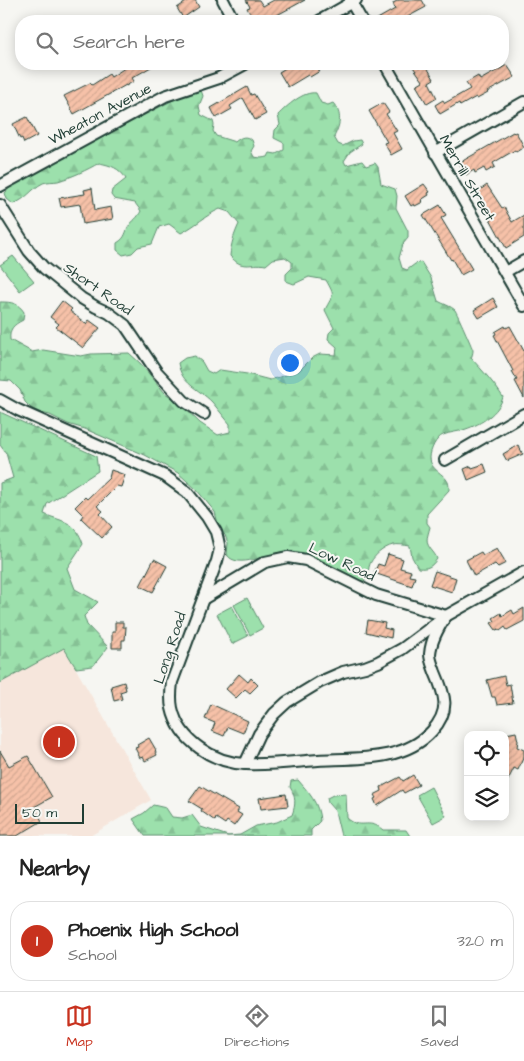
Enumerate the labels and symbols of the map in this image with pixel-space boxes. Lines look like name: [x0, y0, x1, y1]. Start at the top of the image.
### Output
street label: Wheaton Avenue: [45, 78, 155, 150]
street label: Merrill Street: [434, 131, 500, 225]
street label: Short Road: [59, 257, 137, 321]
your location: [277, 350, 303, 376]
street label: Low Road: [305, 537, 379, 587]
street label: Long Road: [148, 609, 193, 687]
pin: 1: [43, 723, 75, 761]
scale bar: [15, 801, 84, 824]

